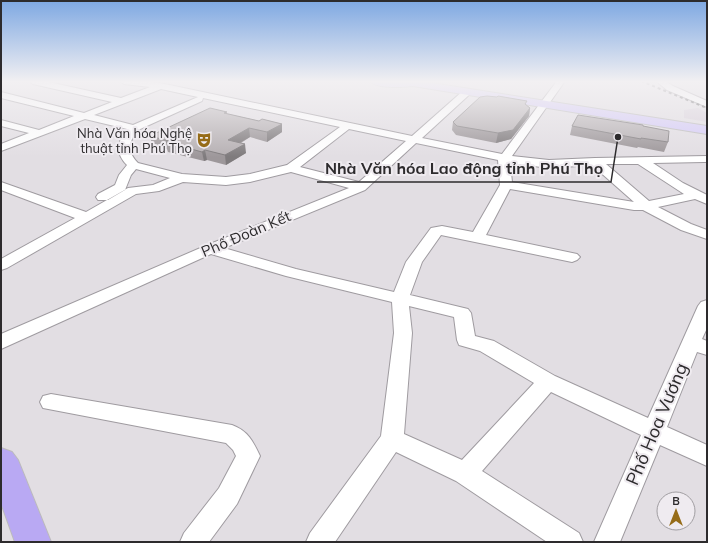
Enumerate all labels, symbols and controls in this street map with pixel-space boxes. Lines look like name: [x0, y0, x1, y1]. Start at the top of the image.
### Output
place label: Nhà Văn hóa Nghệ thuật tỉnh Phú Thọ: [77, 125, 192, 156]
theatre icon: Nhà Văn hóa Nghệ thuật tỉnh Phú Thọ: [195, 131, 213, 149]
callout: Nhà Văn hóa Lao động tỉnh Phú Thọ: [317, 154, 611, 182]
text: Nhà Văn hóa Lao động tỉnh Phú Thọ: [325, 158, 603, 178]
street label: Phố Đoàn Kết: [198, 206, 293, 261]
street label: Phố Hoa Vương: [620, 359, 693, 488]
north arrow: [656, 491, 696, 531]
text: B: [672, 494, 680, 508]

